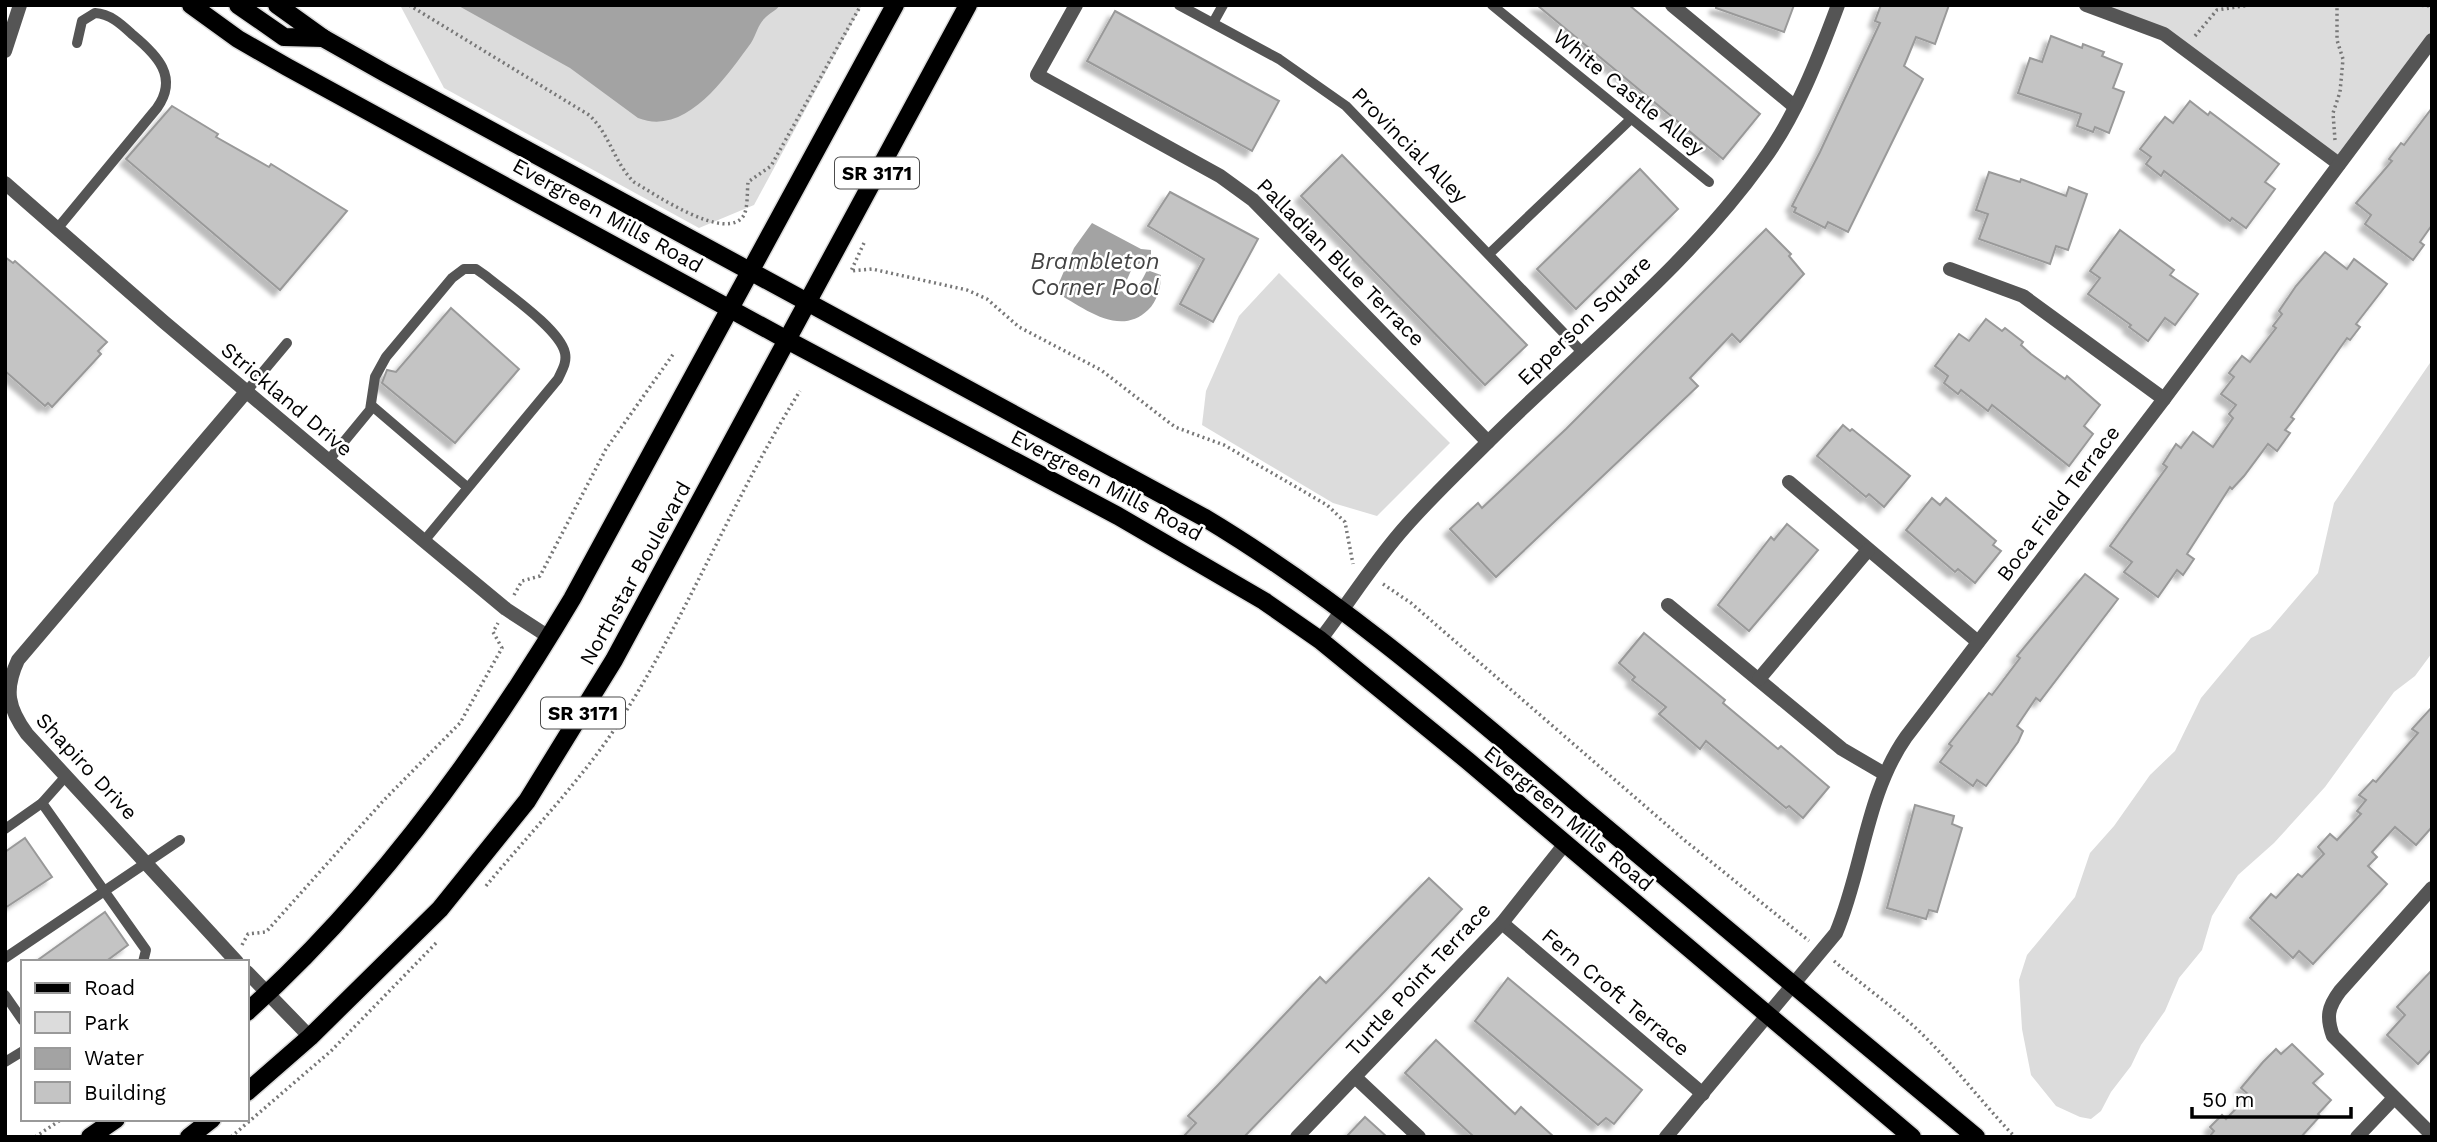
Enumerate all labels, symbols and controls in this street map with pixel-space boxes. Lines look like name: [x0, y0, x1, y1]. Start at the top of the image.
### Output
street label: White Castle Alley: [1548, 23, 1710, 161]
street label: Provincial Alley: [1347, 82, 1473, 208]
street label: Evergreen Mills Road: [509, 152, 707, 278]
road number: SR 3171: [835, 158, 919, 188]
street label: Palladian Blue Terrace: [1252, 173, 1430, 351]
water label: Brambleton Corner Pool: [1030, 248, 1160, 301]
street label: Epperson Square: [1512, 250, 1656, 390]
street label: Strickland Drive: [216, 337, 358, 461]
street label: Boca Field Terrace: [1991, 420, 2125, 586]
street label: Evergreen Mills Road: [1007, 424, 1207, 546]
street label: Northstar Boulevard: [574, 477, 696, 669]
road number: SR 3171: [541, 698, 625, 728]
street label: Shapiro Drive: [31, 707, 143, 825]
street label: Evergreen Mills Road: [1479, 740, 1659, 896]
street label: Turtle Point Terrace: [1340, 897, 1496, 1061]
street label: Fern Croft Terrace: [1537, 923, 1695, 1061]
legend: [21, 960, 248, 1121]
text: Road: [84, 975, 135, 1000]
text: Park: [84, 1010, 129, 1035]
text: Water: [84, 1045, 145, 1070]
scale bar: [2192, 1076, 2351, 1120]
text: Building: [84, 1080, 166, 1105]
text: 50 m: [2202, 1087, 2254, 1112]

